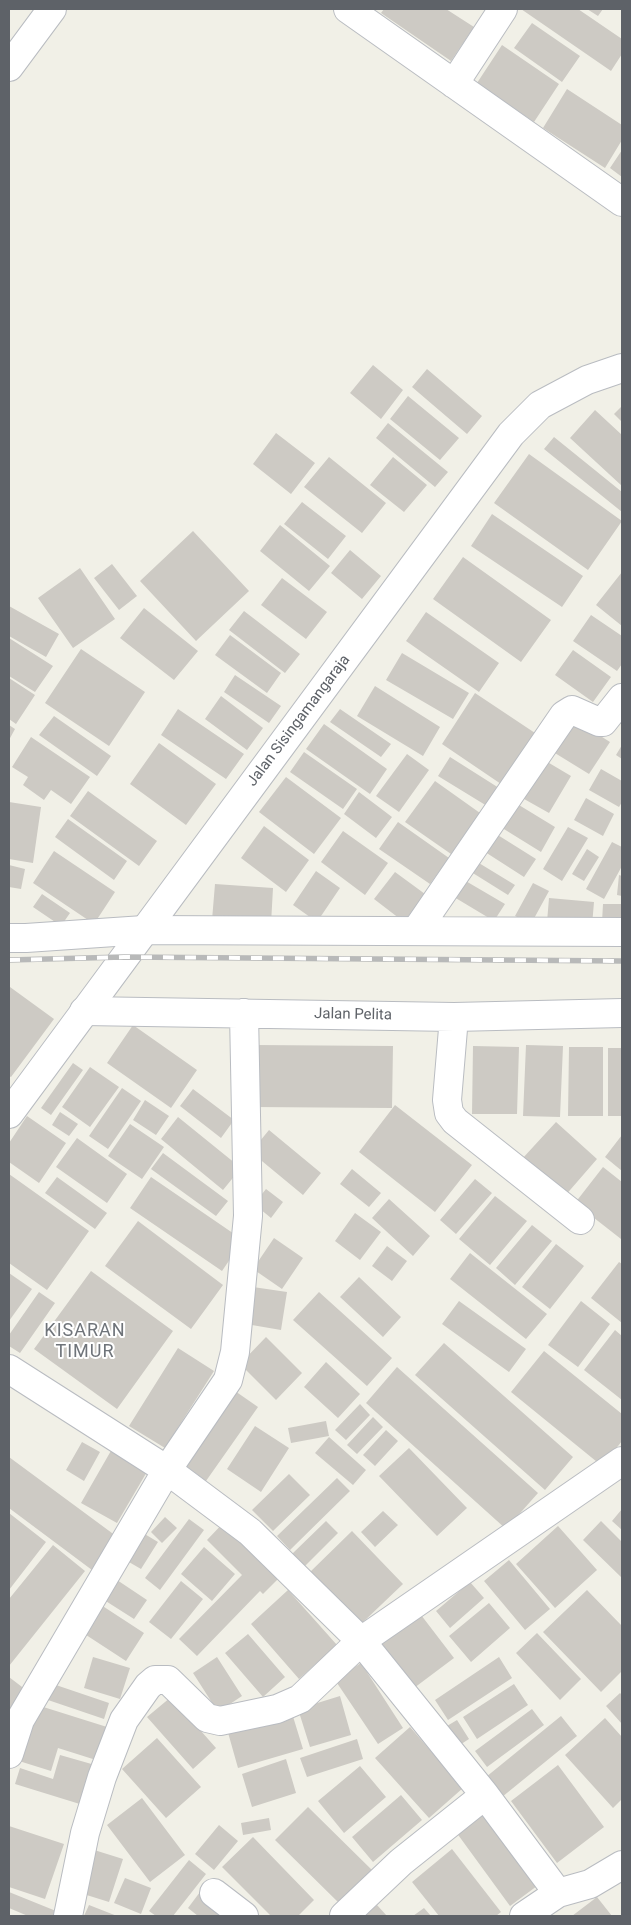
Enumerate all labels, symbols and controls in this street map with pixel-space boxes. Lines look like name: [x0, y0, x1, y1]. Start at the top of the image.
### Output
street label: Jalan Sisingamangaraja: [244, 652, 354, 790]
street label: Jalan Pelita: [314, 1005, 392, 1025]
district label: KISARAN TIMUR: [43, 1320, 127, 1362]

